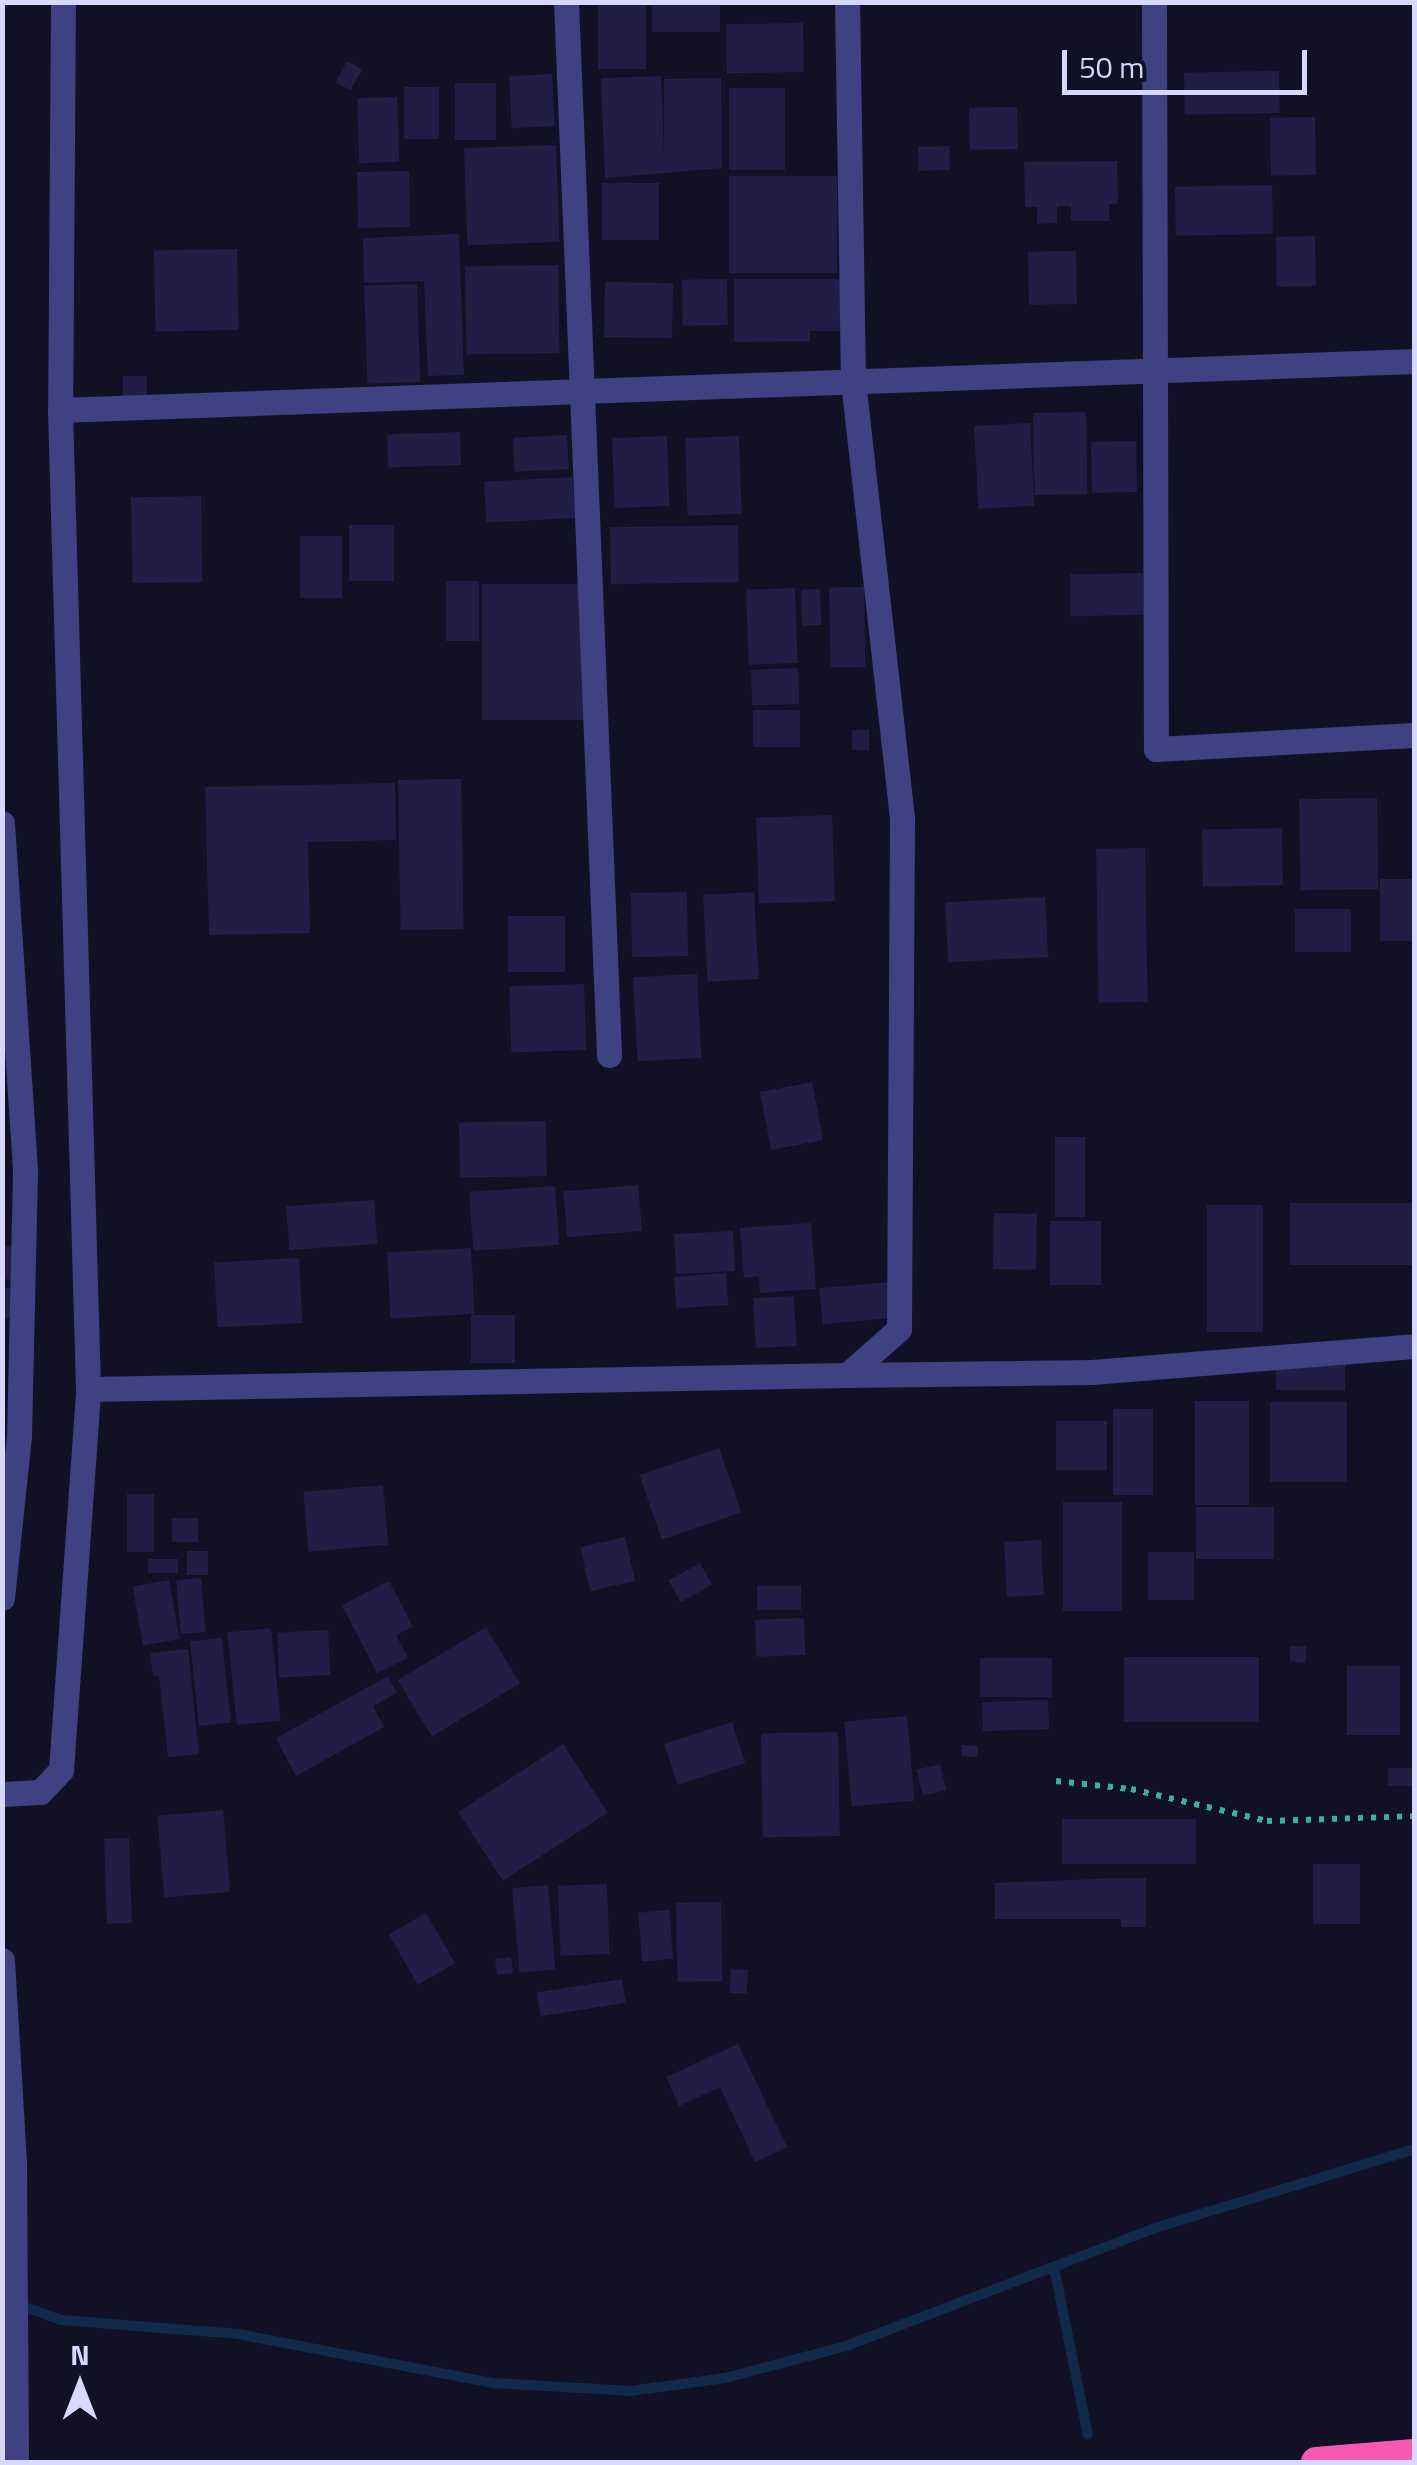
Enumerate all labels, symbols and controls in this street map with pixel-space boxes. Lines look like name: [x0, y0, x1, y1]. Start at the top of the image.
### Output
scale bar: [1067, 30, 1312, 92]
text: 50 m: [1079, 44, 1144, 90]
text: N: [70, 2333, 90, 2376]
north arrow: [30, 2335, 130, 2435]

